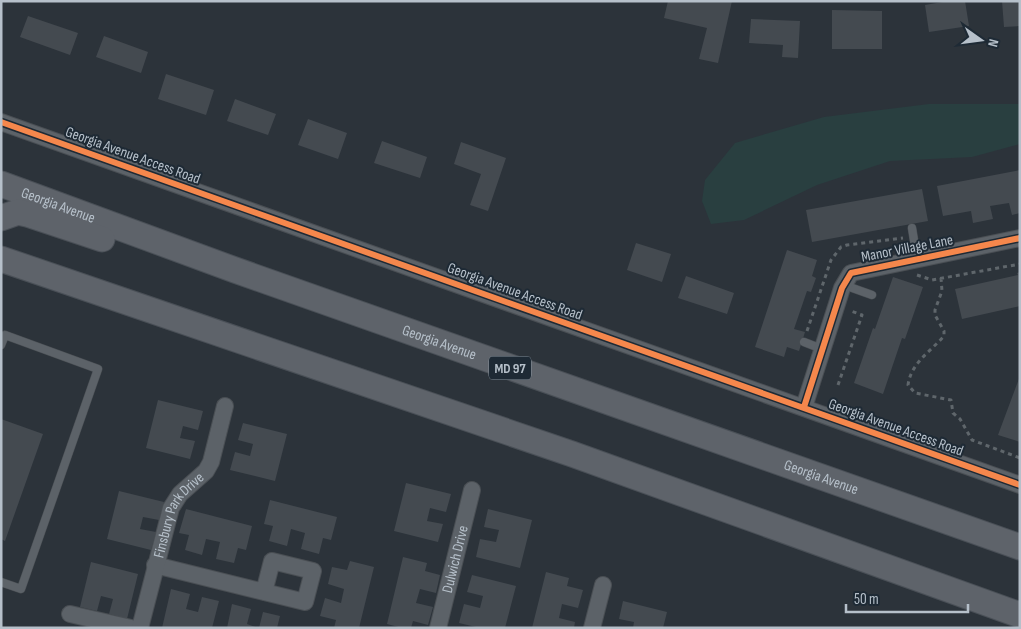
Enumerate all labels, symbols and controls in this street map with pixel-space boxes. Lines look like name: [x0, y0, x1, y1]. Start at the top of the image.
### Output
north arrow: [956, 15, 1006, 65]
text: N: [984, 37, 1002, 49]
street label: Georgia Avenue Access Road: [63, 122, 203, 189]
street label: Georgia Avenue: [19, 183, 98, 228]
street label: Manor Village Lane: [860, 230, 955, 267]
street label: Georgia Avenue Access Road: [445, 258, 585, 325]
street label: Georgia Avenue: [400, 321, 479, 364]
road number: MD 97: [489, 356, 531, 379]
street label: Georgia Avenue Access Road: [826, 394, 966, 461]
street label: Georgia Avenue: [781, 456, 861, 499]
street label: Finsbury Park Drive: [150, 468, 208, 560]
street label: Dulwich Drive: [438, 524, 473, 595]
scale bar: [846, 582, 968, 614]
text: 50 m: [854, 590, 879, 609]

